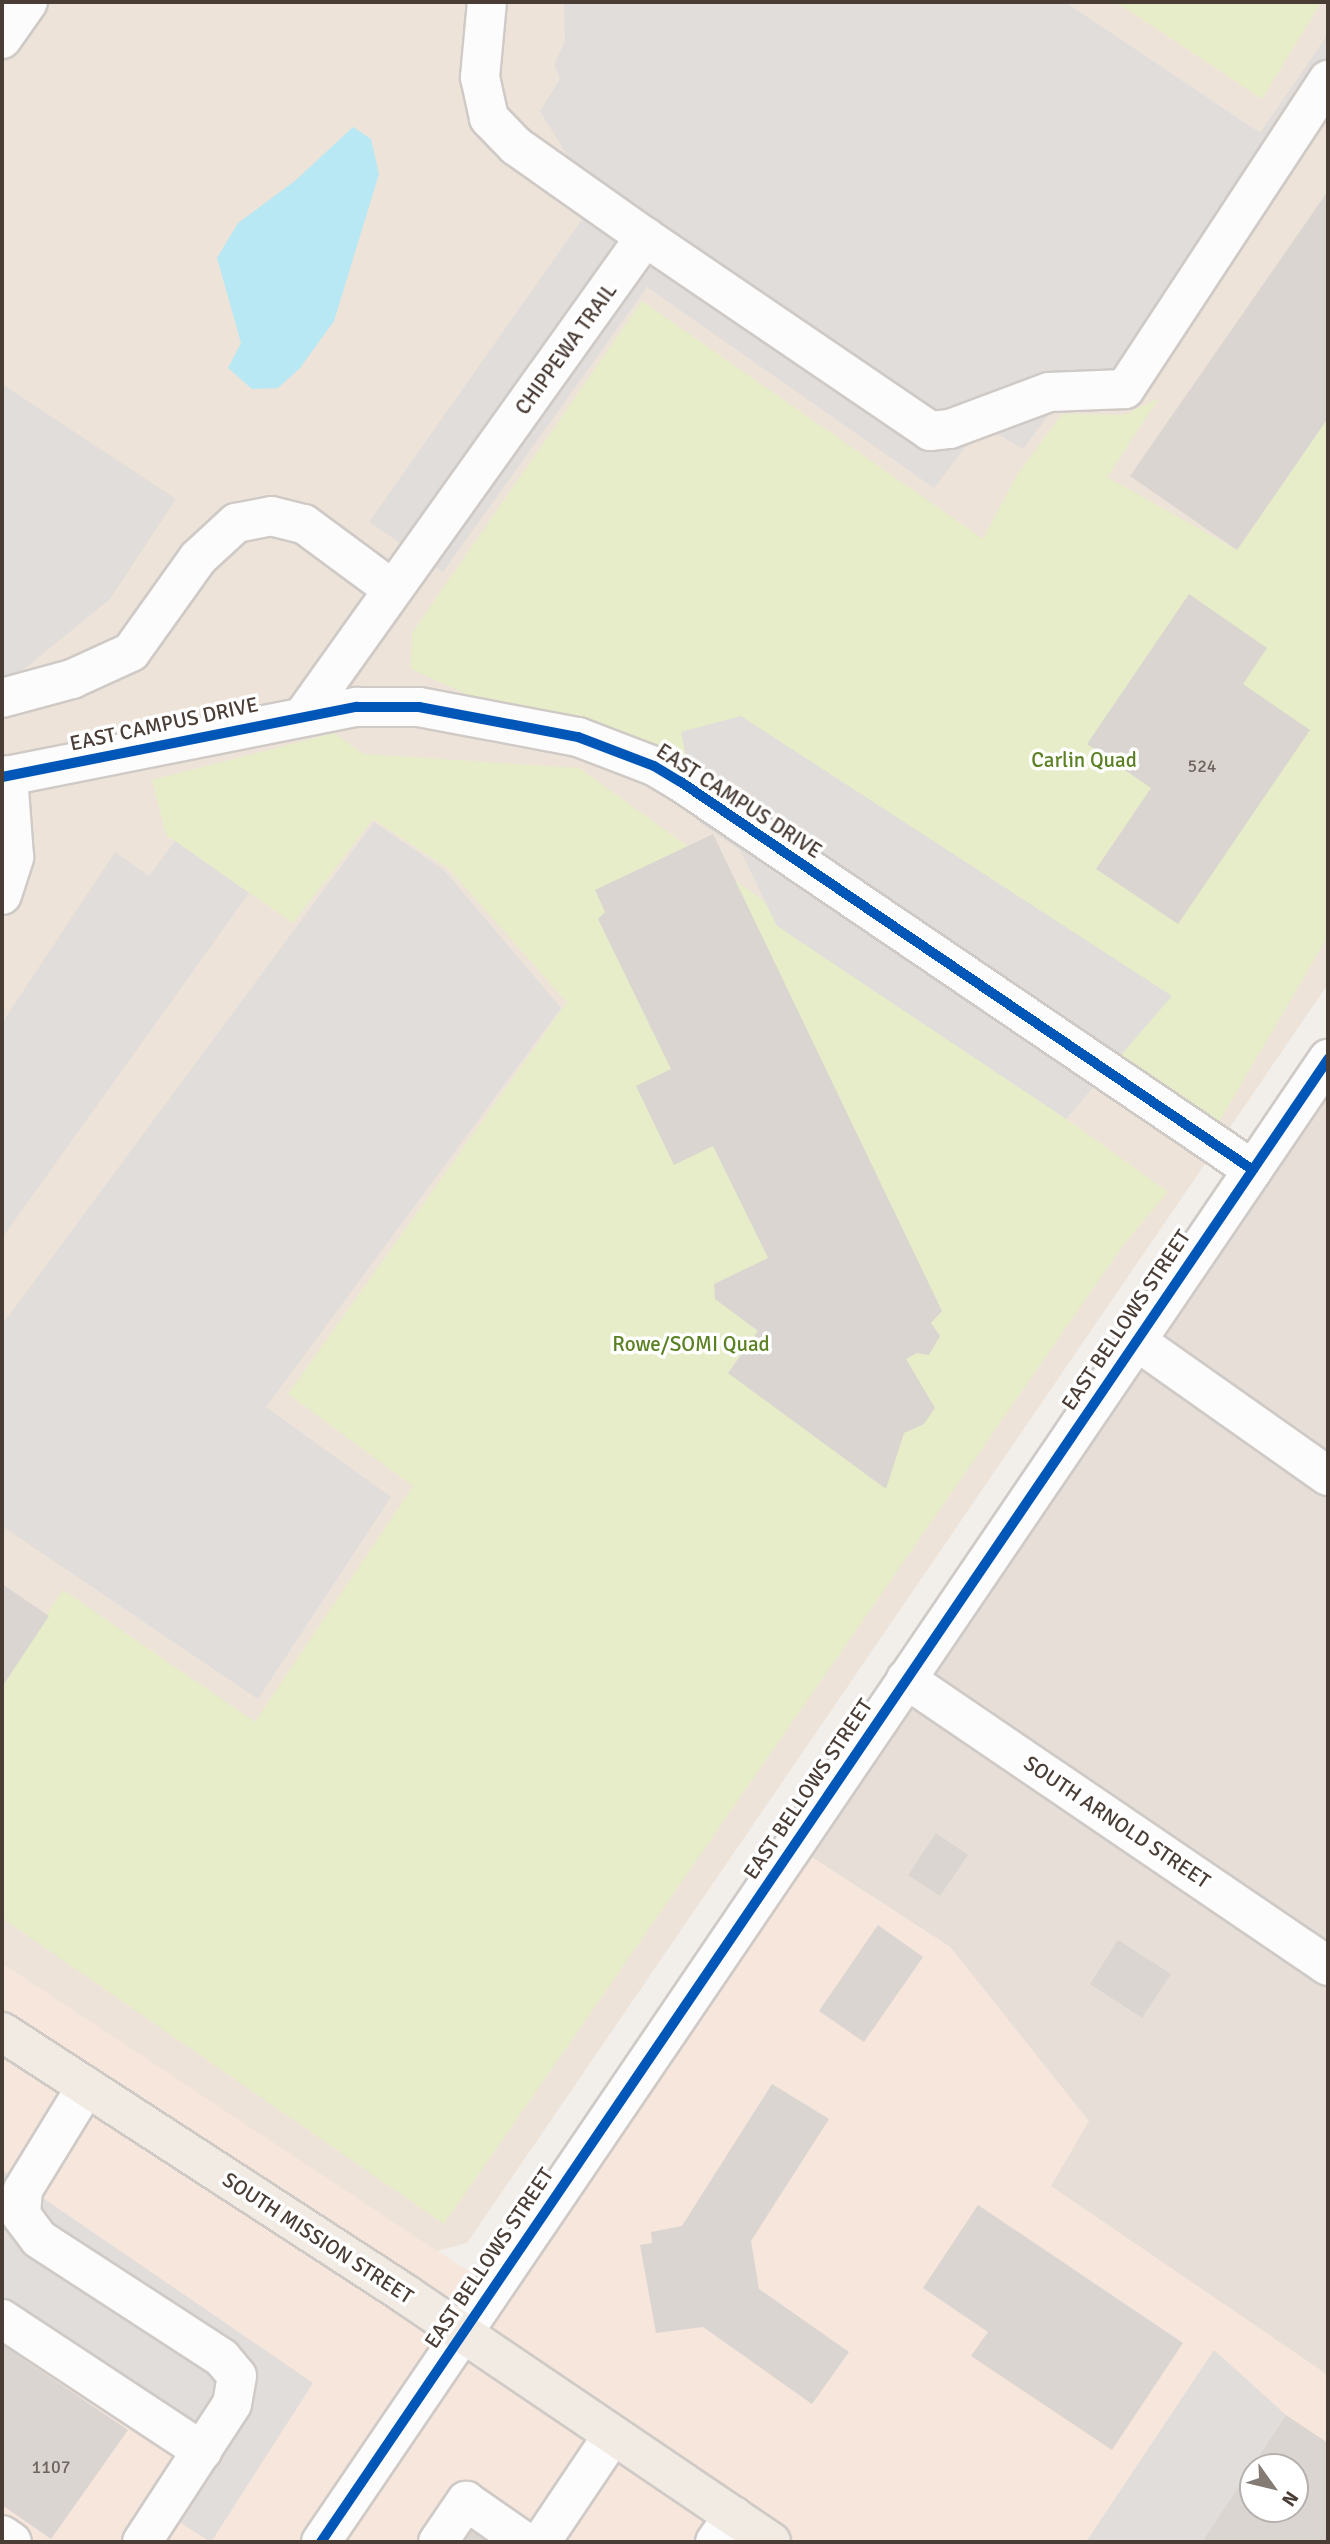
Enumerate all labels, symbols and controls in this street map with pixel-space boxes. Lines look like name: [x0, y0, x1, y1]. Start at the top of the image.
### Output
street label: CHIPPEWA TRAIL: [510, 278, 622, 420]
street label: EAST CAMPUS DRIVE: [68, 692, 260, 756]
street label: EAST CAMPUS DRIVE: [652, 738, 826, 864]
park label: Carlin Quad: [1031, 747, 1137, 773]
house number: 524: [1187, 755, 1217, 777]
street label: EAST BELLOWS STREET: [1056, 1225, 1196, 1415]
park label: Rowe/SOMI Quad: [612, 1331, 770, 1357]
street label: EAST BELLOWS STREET: [738, 1694, 878, 1884]
street label: SOUTH ARNOLD STREET: [1019, 1750, 1215, 1894]
street label: EAST BELLOWS STREET: [419, 2163, 559, 2353]
street label: SOUTH MISSION STREET: [218, 2167, 418, 2309]
north arrow: [1239, 2453, 1309, 2523]
house number: 1107: [32, 2456, 70, 2478]
text: N: [1276, 2486, 1303, 2511]

